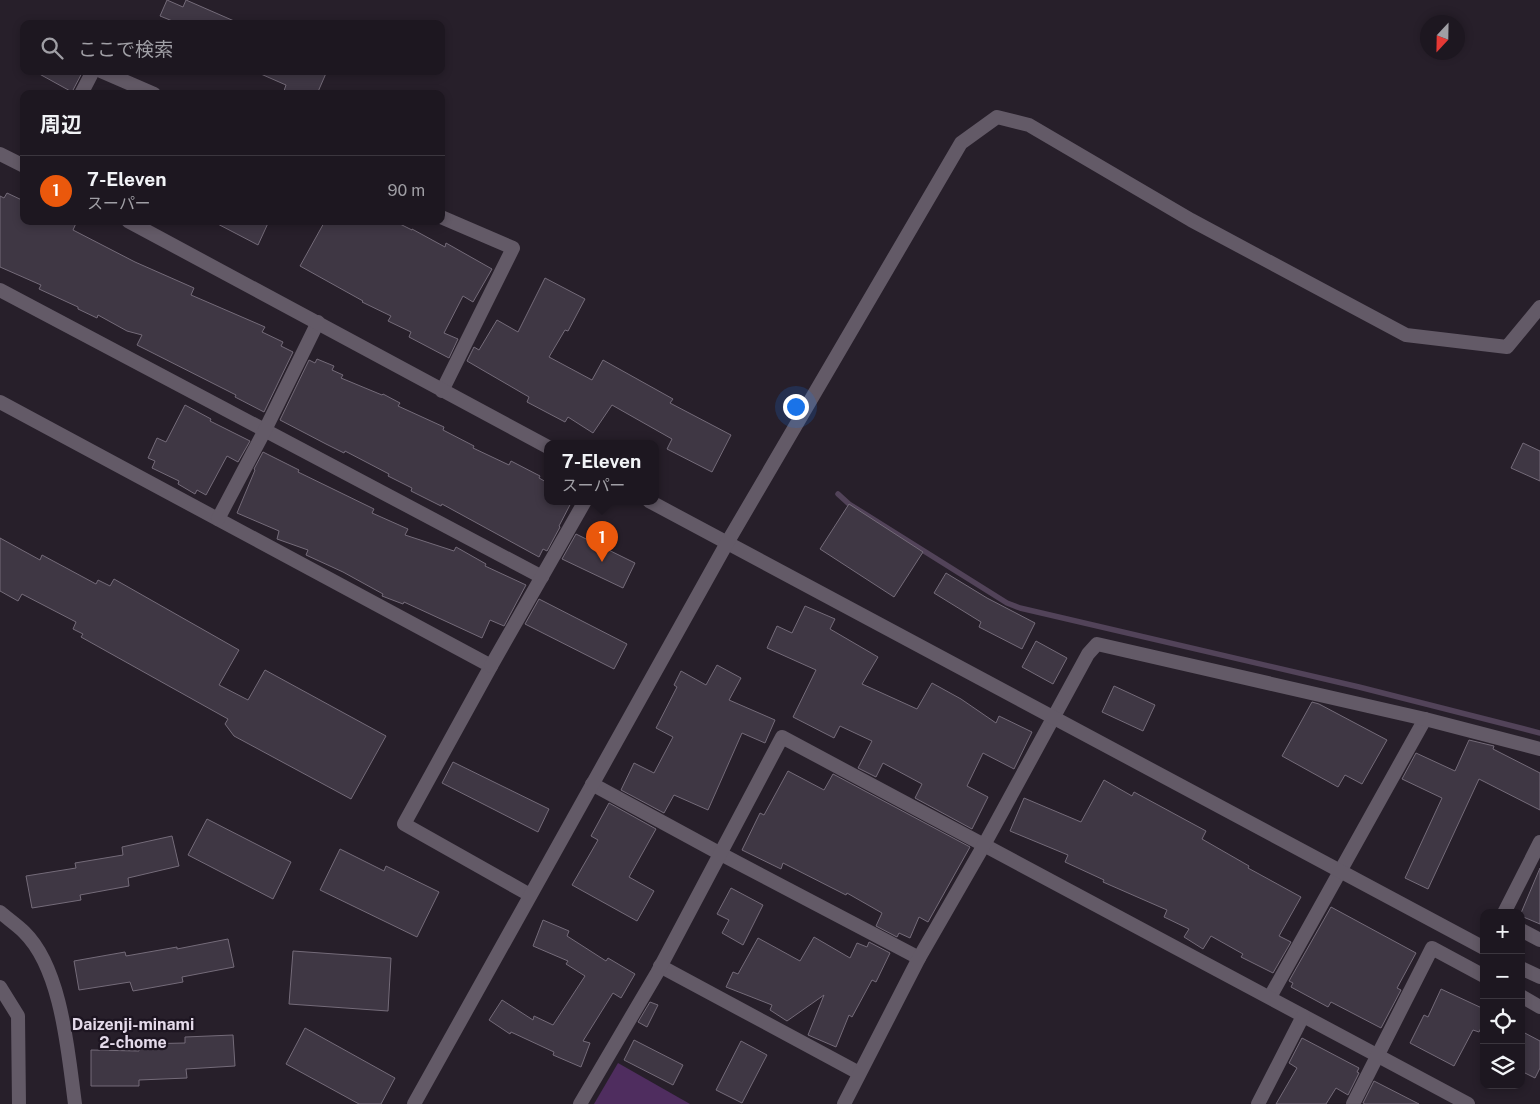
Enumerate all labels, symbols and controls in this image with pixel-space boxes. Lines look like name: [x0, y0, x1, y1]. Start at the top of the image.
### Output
north arrow: [1420, 15, 1465, 60]
search box: [20, 20, 445, 75]
icon: search: [38, 34, 66, 62]
text: ここで検索: [78, 38, 173, 60]
text: 周辺: [40, 112, 82, 137]
text: 7-Eleven: [87, 168, 166, 190]
text: 1: [53, 181, 59, 200]
text: 90 m: [388, 181, 425, 200]
text: スーパー: [87, 194, 151, 213]
your location: [783, 394, 809, 420]
popup: [544, 440, 659, 505]
text: 7-Eleven: [562, 450, 641, 472]
text: スーパー: [562, 476, 626, 495]
pin: 1: [586, 521, 618, 562]
map controls: [1480, 909, 1525, 1089]
button: +: [1480, 909, 1525, 954]
button: −: [1480, 954, 1525, 999]
button: locate: [1480, 999, 1525, 1044]
district label: Daizenji-minami 2-chome: [72, 1015, 194, 1052]
button: layers: [1480, 1044, 1525, 1089]

